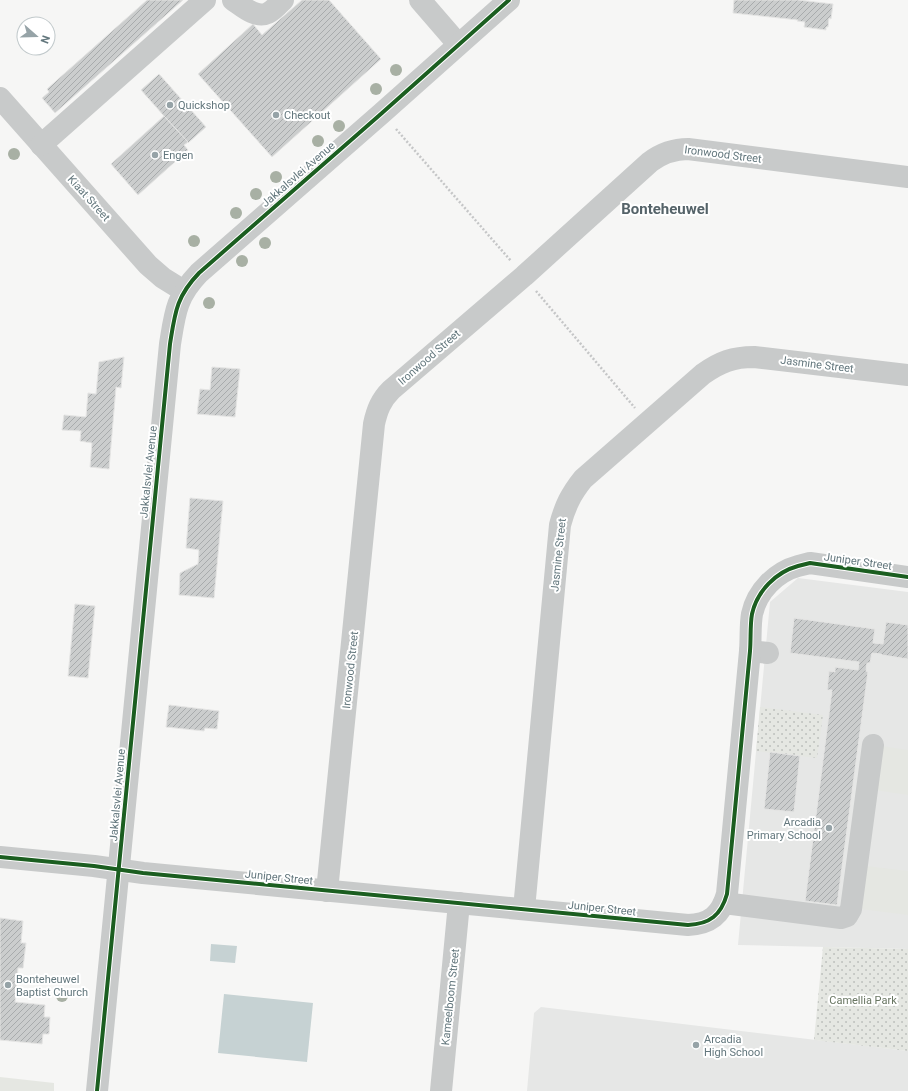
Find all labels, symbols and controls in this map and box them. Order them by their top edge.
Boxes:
north arrow [16,16,56,56]
text: N [37,33,52,45]
place label: Quickshop [178,99,230,112]
marker: Quickshop [165,100,175,110]
place label: Checkout [284,109,331,122]
marker: Checkout [271,110,281,120]
street label: Jakkalsvlei Avenue [259,139,338,210]
street label: Ironwood Street [684,143,763,166]
place label: Engen [163,149,193,162]
marker: Engen [150,150,160,160]
street label: Kiaat Street [65,173,113,224]
district label: Bonteheuwel [621,200,709,218]
street label: Ironwood Street [396,327,463,388]
street label: Jasmine Street [780,354,855,375]
street label: Jakkalsvlei Avenue [137,425,160,519]
street label: Jasmine Street [548,517,569,592]
street label: Juniper Street [823,550,893,573]
street label: Ironwood Street [340,630,361,709]
street label: Jakkalsvlei Avenue [107,748,128,842]
place label: Arcadia Primary School [747,816,821,842]
marker: Arcadia Primary School [824,823,834,833]
street label: Juniper Street [244,867,314,888]
street label: Juniper Street [567,898,637,919]
street label: Kameelboom Street [439,948,462,1046]
place label: Bonteheuwel Baptist Church [16,973,88,999]
marker: Bonteheuwel Baptist Church [3,980,13,990]
park label: Camellia Park [829,994,897,1007]
place label: Arcadia High School [704,1033,763,1059]
marker: Arcadia High School [691,1040,701,1050]

